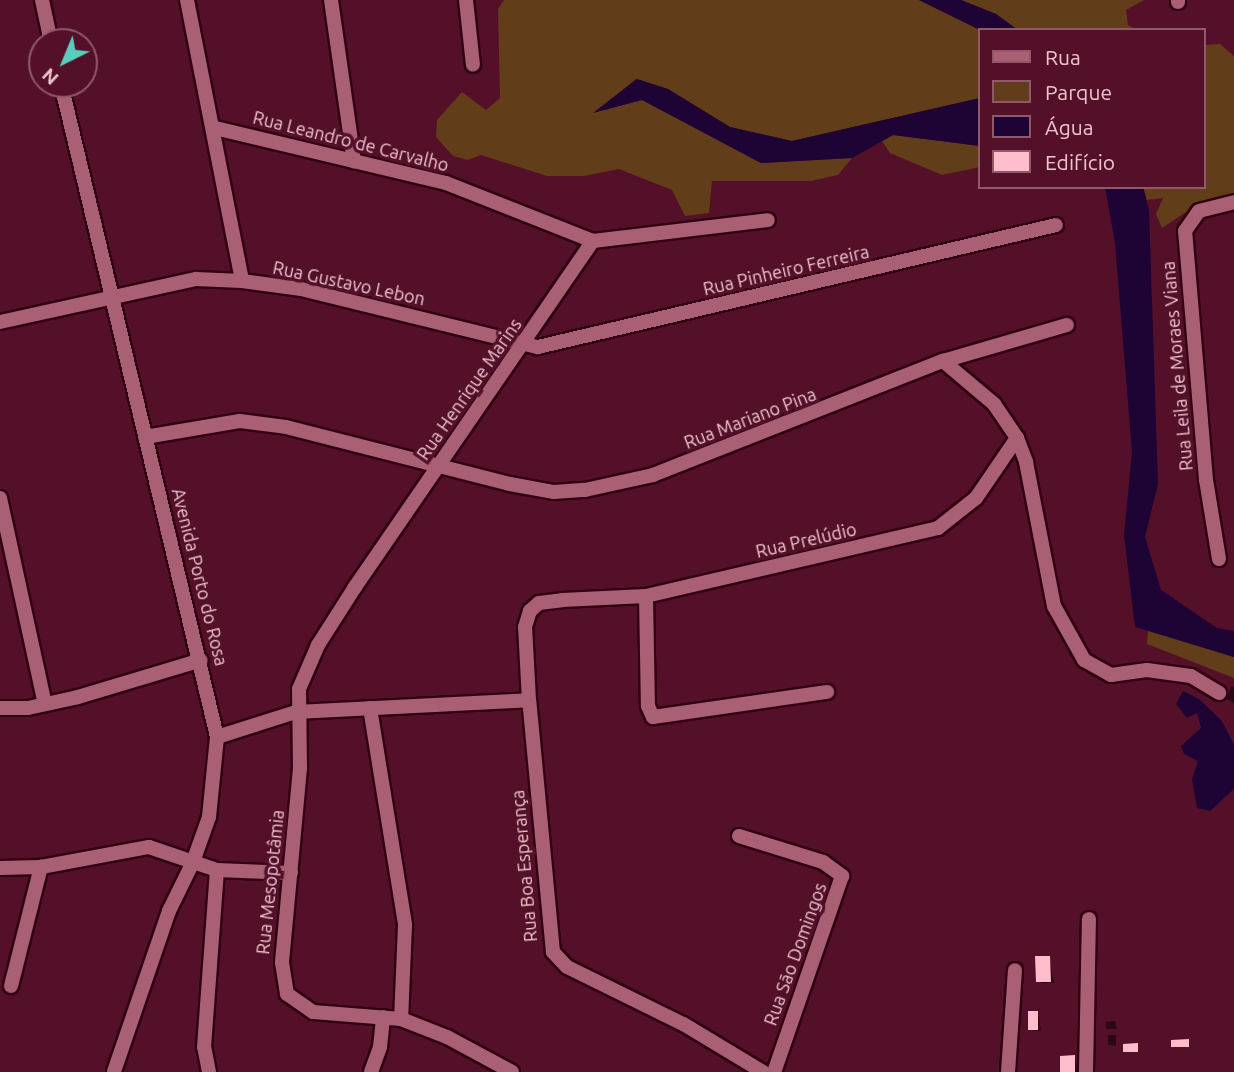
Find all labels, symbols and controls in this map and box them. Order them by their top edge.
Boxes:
north arrow [28,28,98,98]
legend [978,28,1206,189]
text: Rua [1045,45,1081,69]
text: N [37,64,63,90]
text: Parque [1045,80,1112,104]
street label: Rua Leandro de Carvalho [251,106,451,176]
text: Água [1045,115,1094,139]
text: Edifício [1045,150,1115,174]
street label: Rua Pinheiro Ferreira [701,240,871,300]
street label: Rua Gustavo Lebon [271,256,427,310]
street label: Rua Leila de Moraes Viana [1157,260,1197,472]
street label: Rua Henrique Marins [412,314,526,464]
street label: Rua Mariano Pina [681,383,819,453]
street label: Avenida Porto do Rosa [167,486,233,668]
street label: Rua Prelúdio [753,518,859,562]
street label: Rua Boa Esperança [507,789,541,943]
street label: Rua Mesopotâmia [252,809,288,955]
street label: Rua São Domingos [759,880,831,1028]

